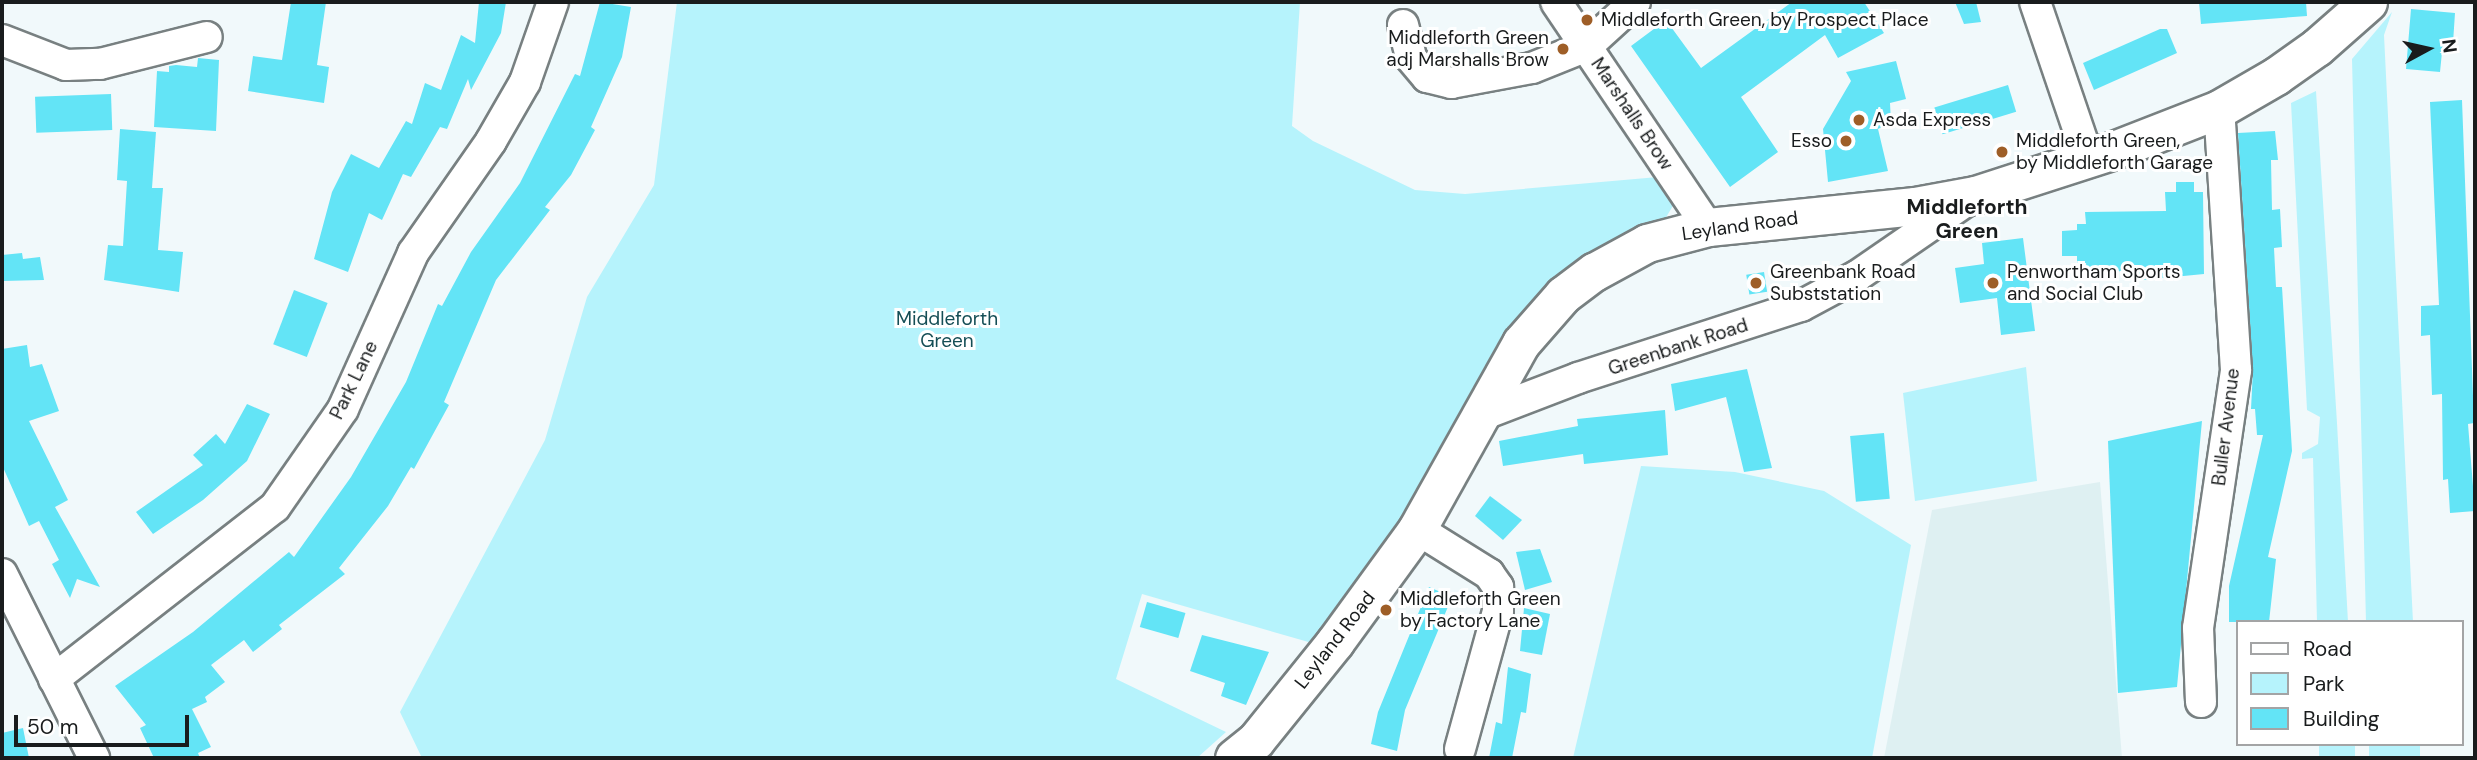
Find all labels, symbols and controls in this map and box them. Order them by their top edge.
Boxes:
place label: Middleforth Green, by Prospect Place [1601,9,1929,31]
marker: Middleforth Green, by Prospect Place [1579,12,1595,28]
north arrow [2393,14,2463,84]
place label: Middleforth Green adj Marshalls Brow [1386,27,1549,71]
text: N [2436,37,2463,55]
marker: Middleforth Green adj Marshalls Brow [1555,41,1571,57]
street label: Marshalls Brow [1586,53,1678,175]
place label: Asda Express [1873,109,1991,131]
marker: Asda Express [1851,112,1867,128]
place label: Esso [1791,130,1832,152]
place label: Middleforth Green, by Middleforth Garage [2016,130,2213,174]
marker: Esso [1838,133,1854,149]
marker: Middleforth Green, by Middleforth Garage [1994,144,2010,160]
district label: Middleforth Green [1907,194,2027,244]
street label: Leyland Road [1680,207,1800,245]
place label: Greenbank Road Subststation [1770,261,1916,305]
place label: Penwortham Sports and Social Club [2007,261,2180,305]
marker: Greenbank Road Subststation [1748,275,1764,291]
marker: Penwortham Sports and Social Club [1985,275,2001,291]
park label: Middleforth Green [896,308,998,352]
street label: Greenbank Road [1605,314,1751,380]
street label: Park Lane [325,337,383,423]
street label: Buller Avenue [2207,367,2245,487]
street label: Leyland Road [1290,587,1380,693]
place label: Middleforth Green by Factory Lane [1400,588,1561,632]
marker: Middleforth Green by Factory Lane [1378,602,1394,618]
legend [2236,620,2463,746]
text: Road [2303,635,2352,663]
text: Park [2303,670,2344,698]
scale bar [18,700,192,744]
text: Building [2303,705,2379,733]
text: 50 m [27,713,78,741]

